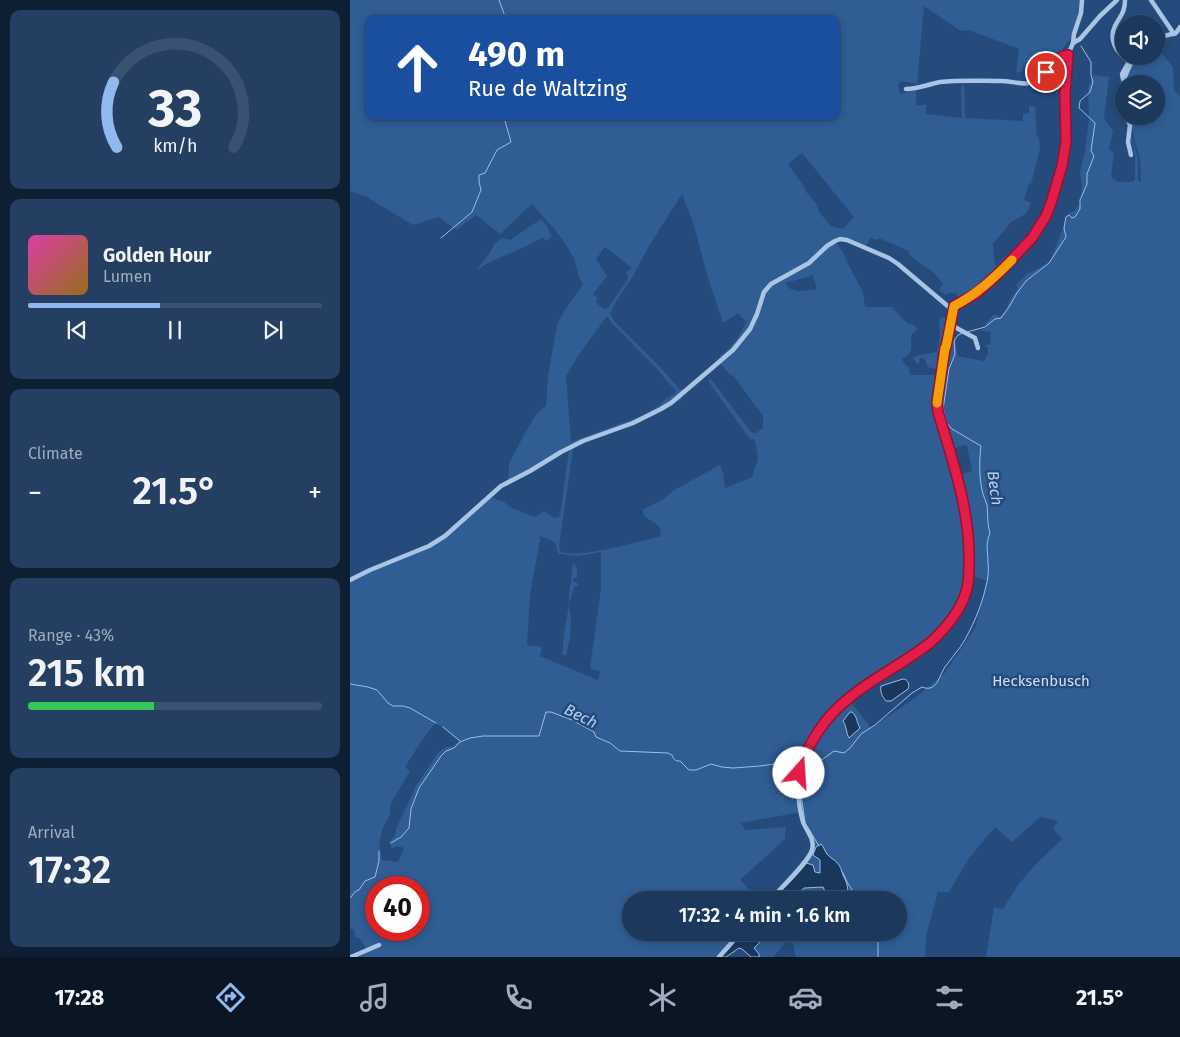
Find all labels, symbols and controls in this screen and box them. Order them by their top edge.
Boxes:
map controls [1115,15,1165,125]
button: sound [1115,15,1165,65]
text: 490 m [468,33,565,75]
icon: ahead [385,35,450,100]
pin [1025,51,1067,93]
icon: arrive [1032,58,1060,86]
text: Rue de Waltzing [468,75,627,102]
button: layers [1115,75,1165,125]
text: 33 [147,77,202,140]
text: km/h [153,135,197,157]
text: Golden Hour [103,244,212,267]
text: Lumen [103,267,152,286]
icon: previous [63,316,91,344]
icon: pause [161,316,189,344]
icon: next [259,316,287,344]
text: Climate [28,444,83,463]
text: 21.5° [133,468,217,514]
water label: Bech [983,470,1007,506]
text: − [28,476,42,509]
text: + [308,476,322,509]
text: Range · 43% [28,626,114,645]
text: 215 km [28,650,146,696]
park label: Hecksenbusch [992,672,1090,690]
water label: Bech [561,700,601,732]
position arrow [772,746,824,798]
text: Arrival [28,823,75,842]
text: 17:32 [28,847,111,893]
speed limit sign: 40 [365,876,430,941]
text: 17:32 · 4 min · 1.6 km [679,904,850,927]
icon: directions [213,980,248,1015]
icon: music [357,980,392,1015]
icon: phone [501,980,536,1015]
icon: climate [645,980,680,1015]
icon: car [788,980,823,1015]
icon: filters [932,980,967,1015]
text: 17:28 [54,984,104,1011]
text: 21.5° [1076,984,1126,1011]

